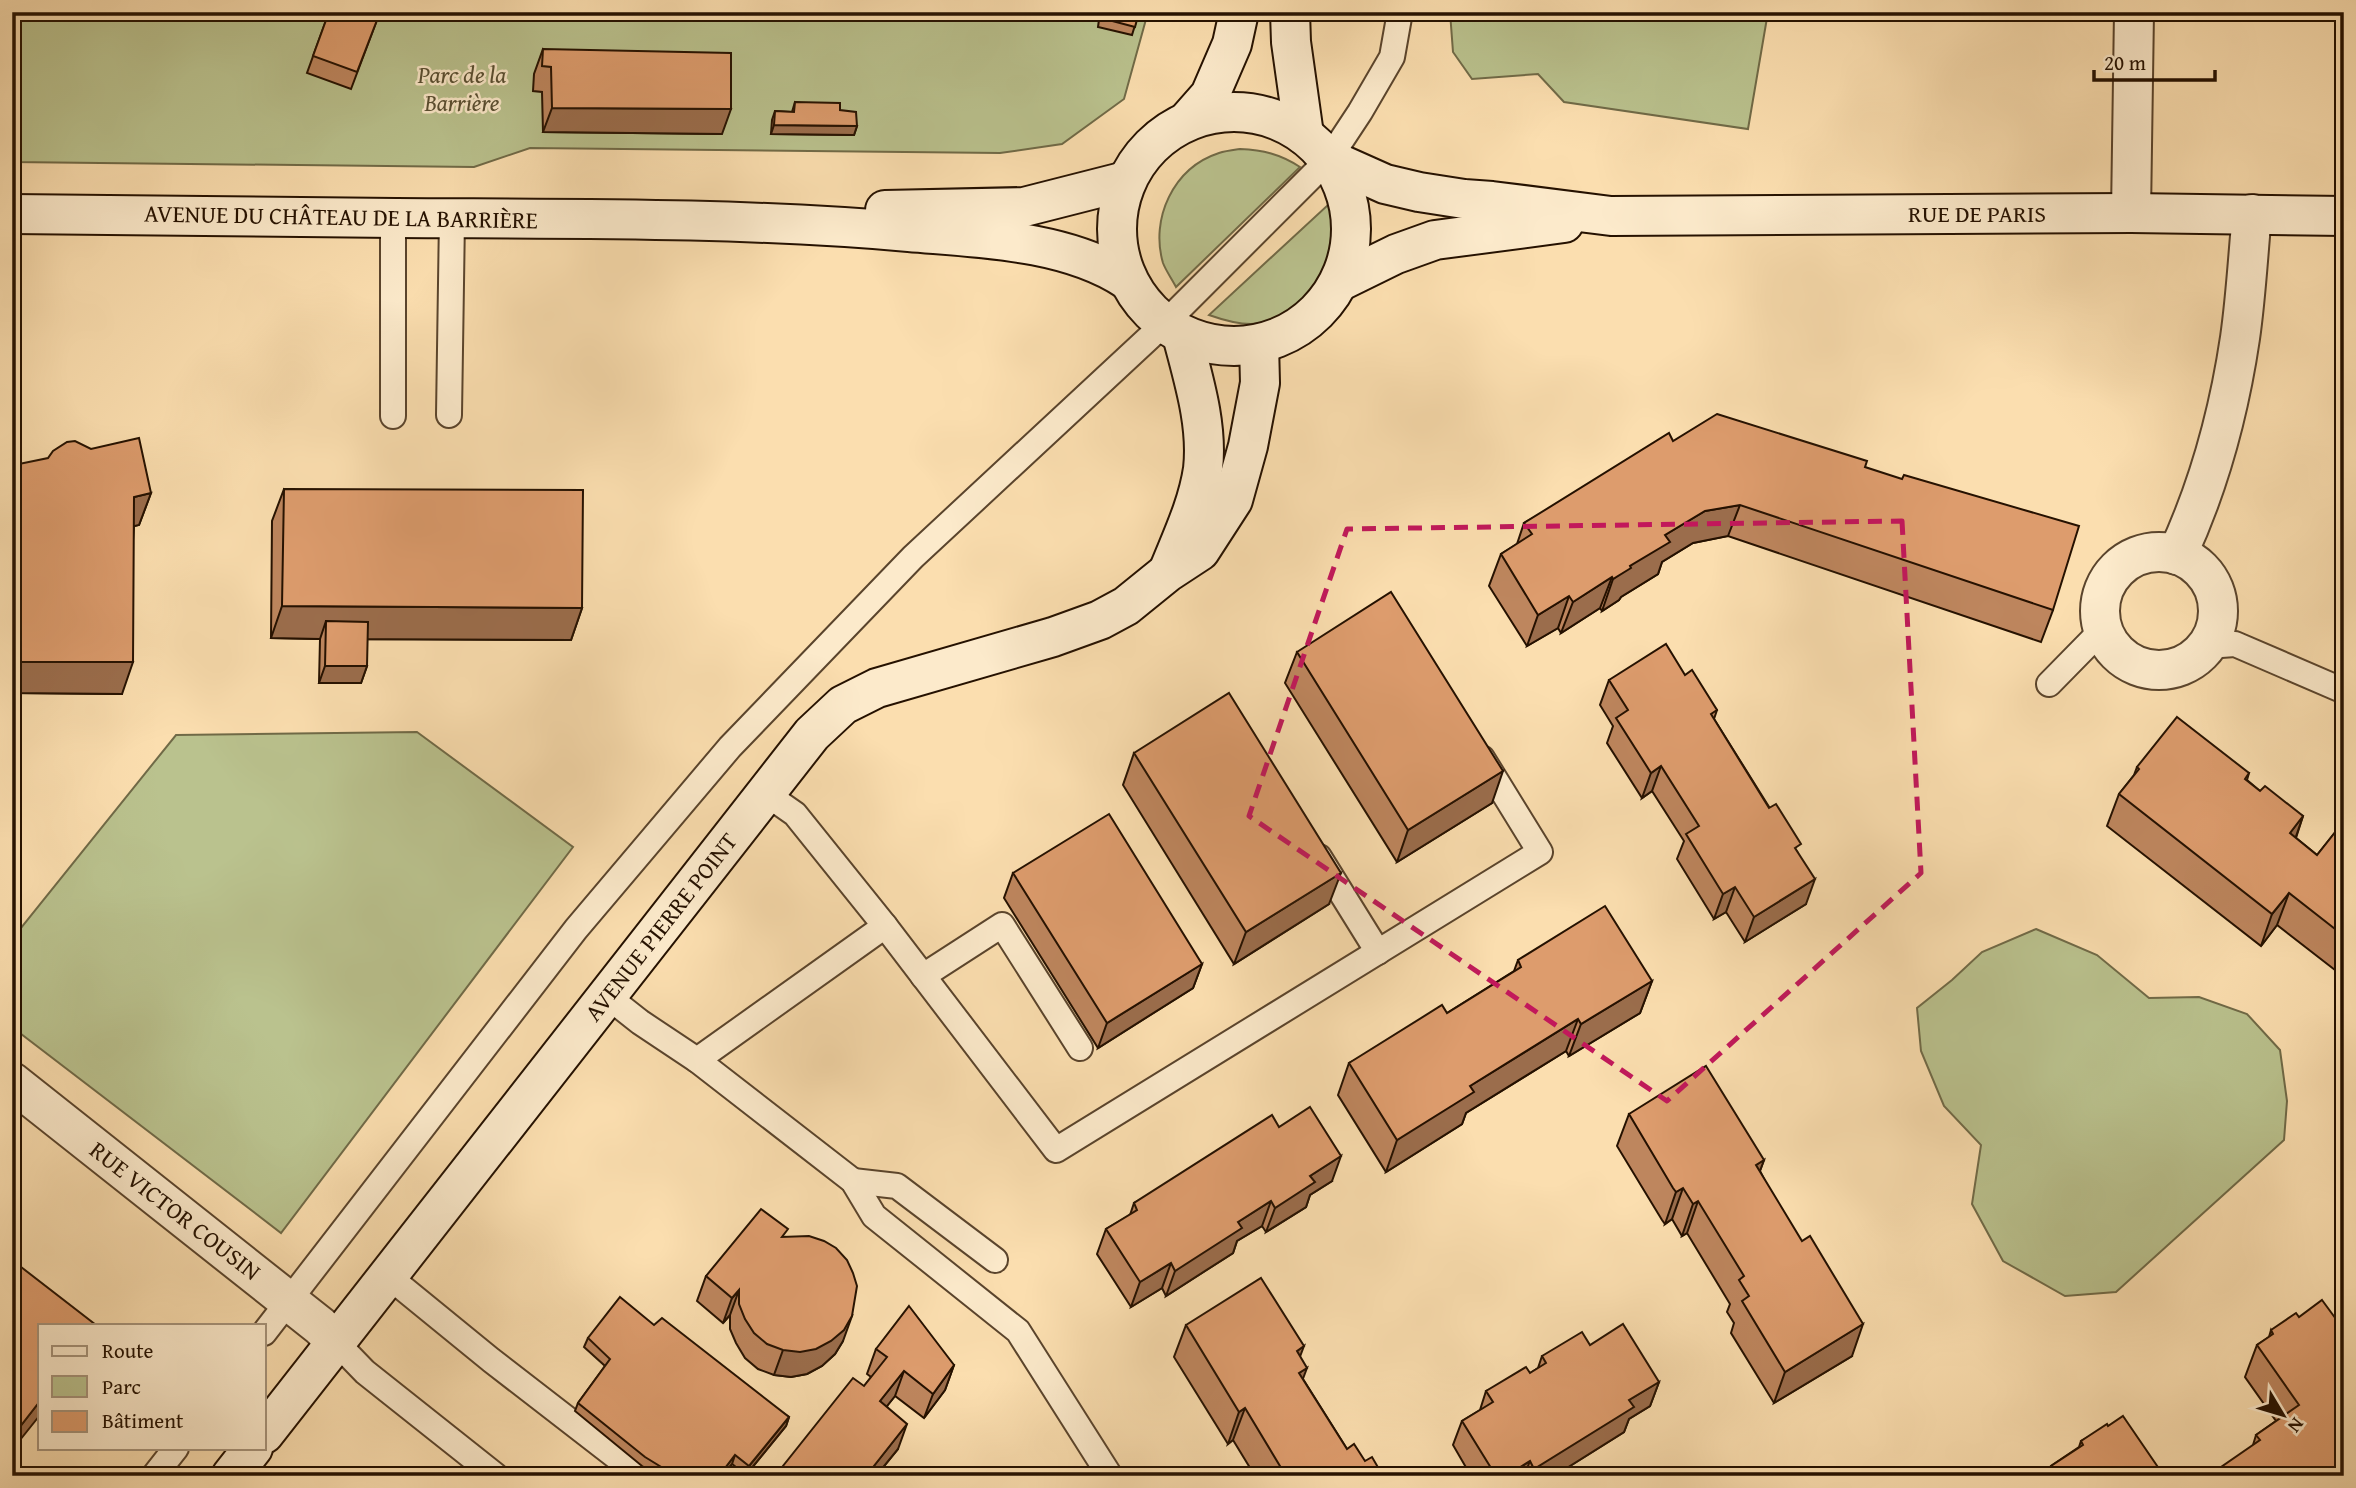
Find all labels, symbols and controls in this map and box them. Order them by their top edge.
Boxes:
scale bar [2094,38,2214,82]
text: 20 m [2104,47,2146,78]
park label: Parc de la Barrière [417,57,506,120]
street label: AVENUE DU CHÂTEAU DE LA BARRIÈRE [144,196,538,237]
street label: RUE DE PARIS [1908,196,2046,231]
street label: AVENUE PIERRE POINT [576,825,745,1028]
street label: RUE VICTOR COUSIN [82,1133,268,1289]
legend [38,1324,266,1450]
text: Route [102,1335,154,1366]
text: Parc [102,1371,141,1402]
north arrow [2248,1380,2318,1450]
text: Bâtiment [102,1405,184,1436]
text: N [2281,1412,2311,1439]

